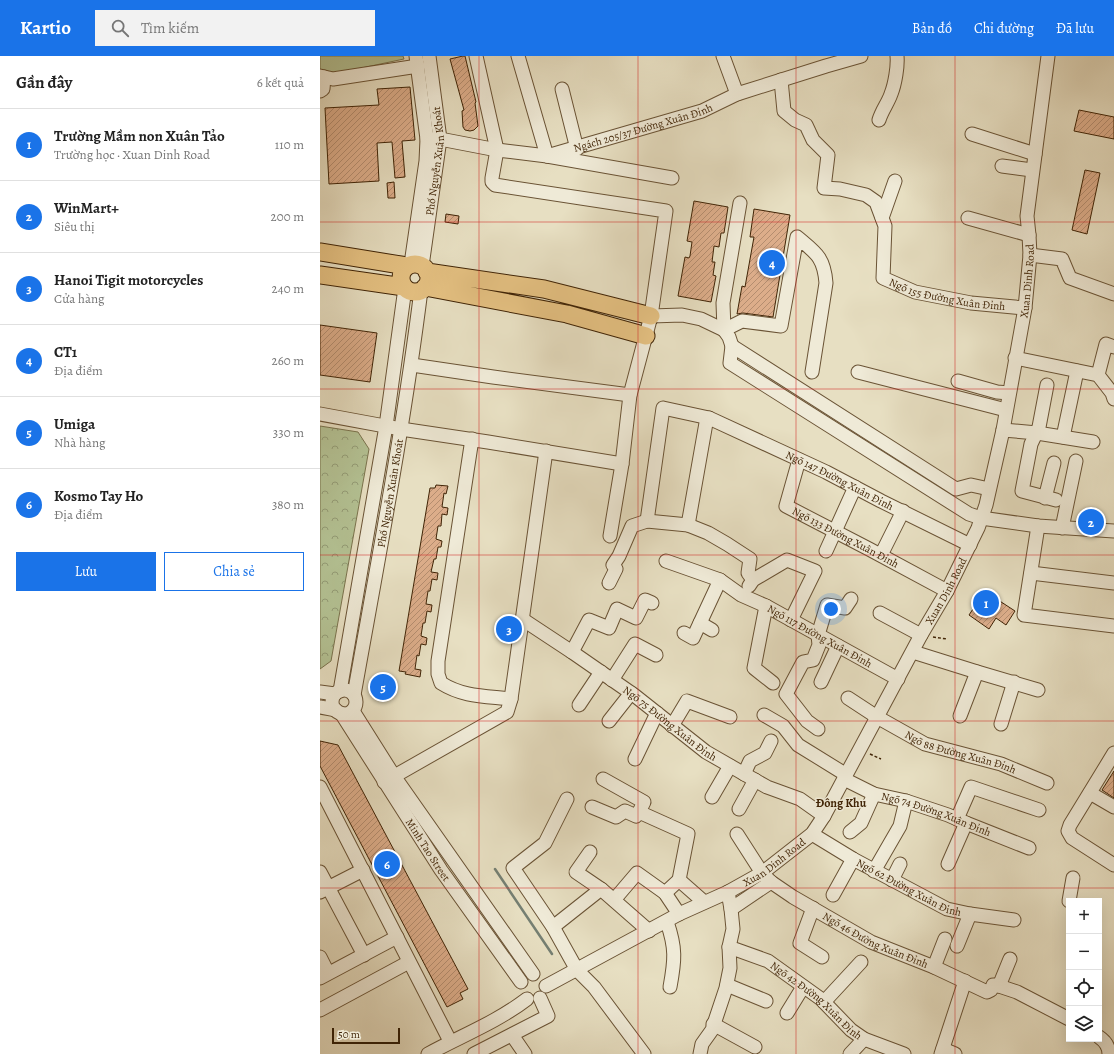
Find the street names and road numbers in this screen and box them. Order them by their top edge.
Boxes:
street label: Ngách 205/37 Đường Xuân Đỉnh [572,99,715,155]
street label: Phố Nguyễn Xuân Khoát [422,105,448,217]
street label: Xuan Dinh Road [1016,244,1038,319]
street label: Ngõ 155 Đường Xuân Đỉnh [887,274,1006,314]
street label: Phố Nguyễn Xuân Khoát [373,437,407,549]
street label: Ngõ 147 Đường Xuân Đỉnh [783,447,896,514]
street label: Ngõ 133 Đường Xuân Đỉnh [790,503,902,571]
street label: Xuan Dinh Road [921,555,970,627]
street label: Ngõ 117 Đường Xuân Đỉnh [765,601,875,671]
street label: Ngõ 75 Đường Xuân Đỉnh [620,682,720,764]
street label: Ngõ 88 Đường Xuân Đỉnh [902,727,1019,777]
street label: Ngõ 74 Đường Xuân Đỉnh [880,788,993,840]
street label: Minh Tao Street [402,815,454,884]
street label: Xuan Dinh Road [740,834,809,890]
street label: Ngõ 62 Đường Xuân Đỉnh [854,855,963,919]
street label: Ngõ 46 Đường Xuân Đỉnh [820,908,931,972]
street label: Ngõ 42 Đường Xuân Đỉnh [767,958,865,1043]

